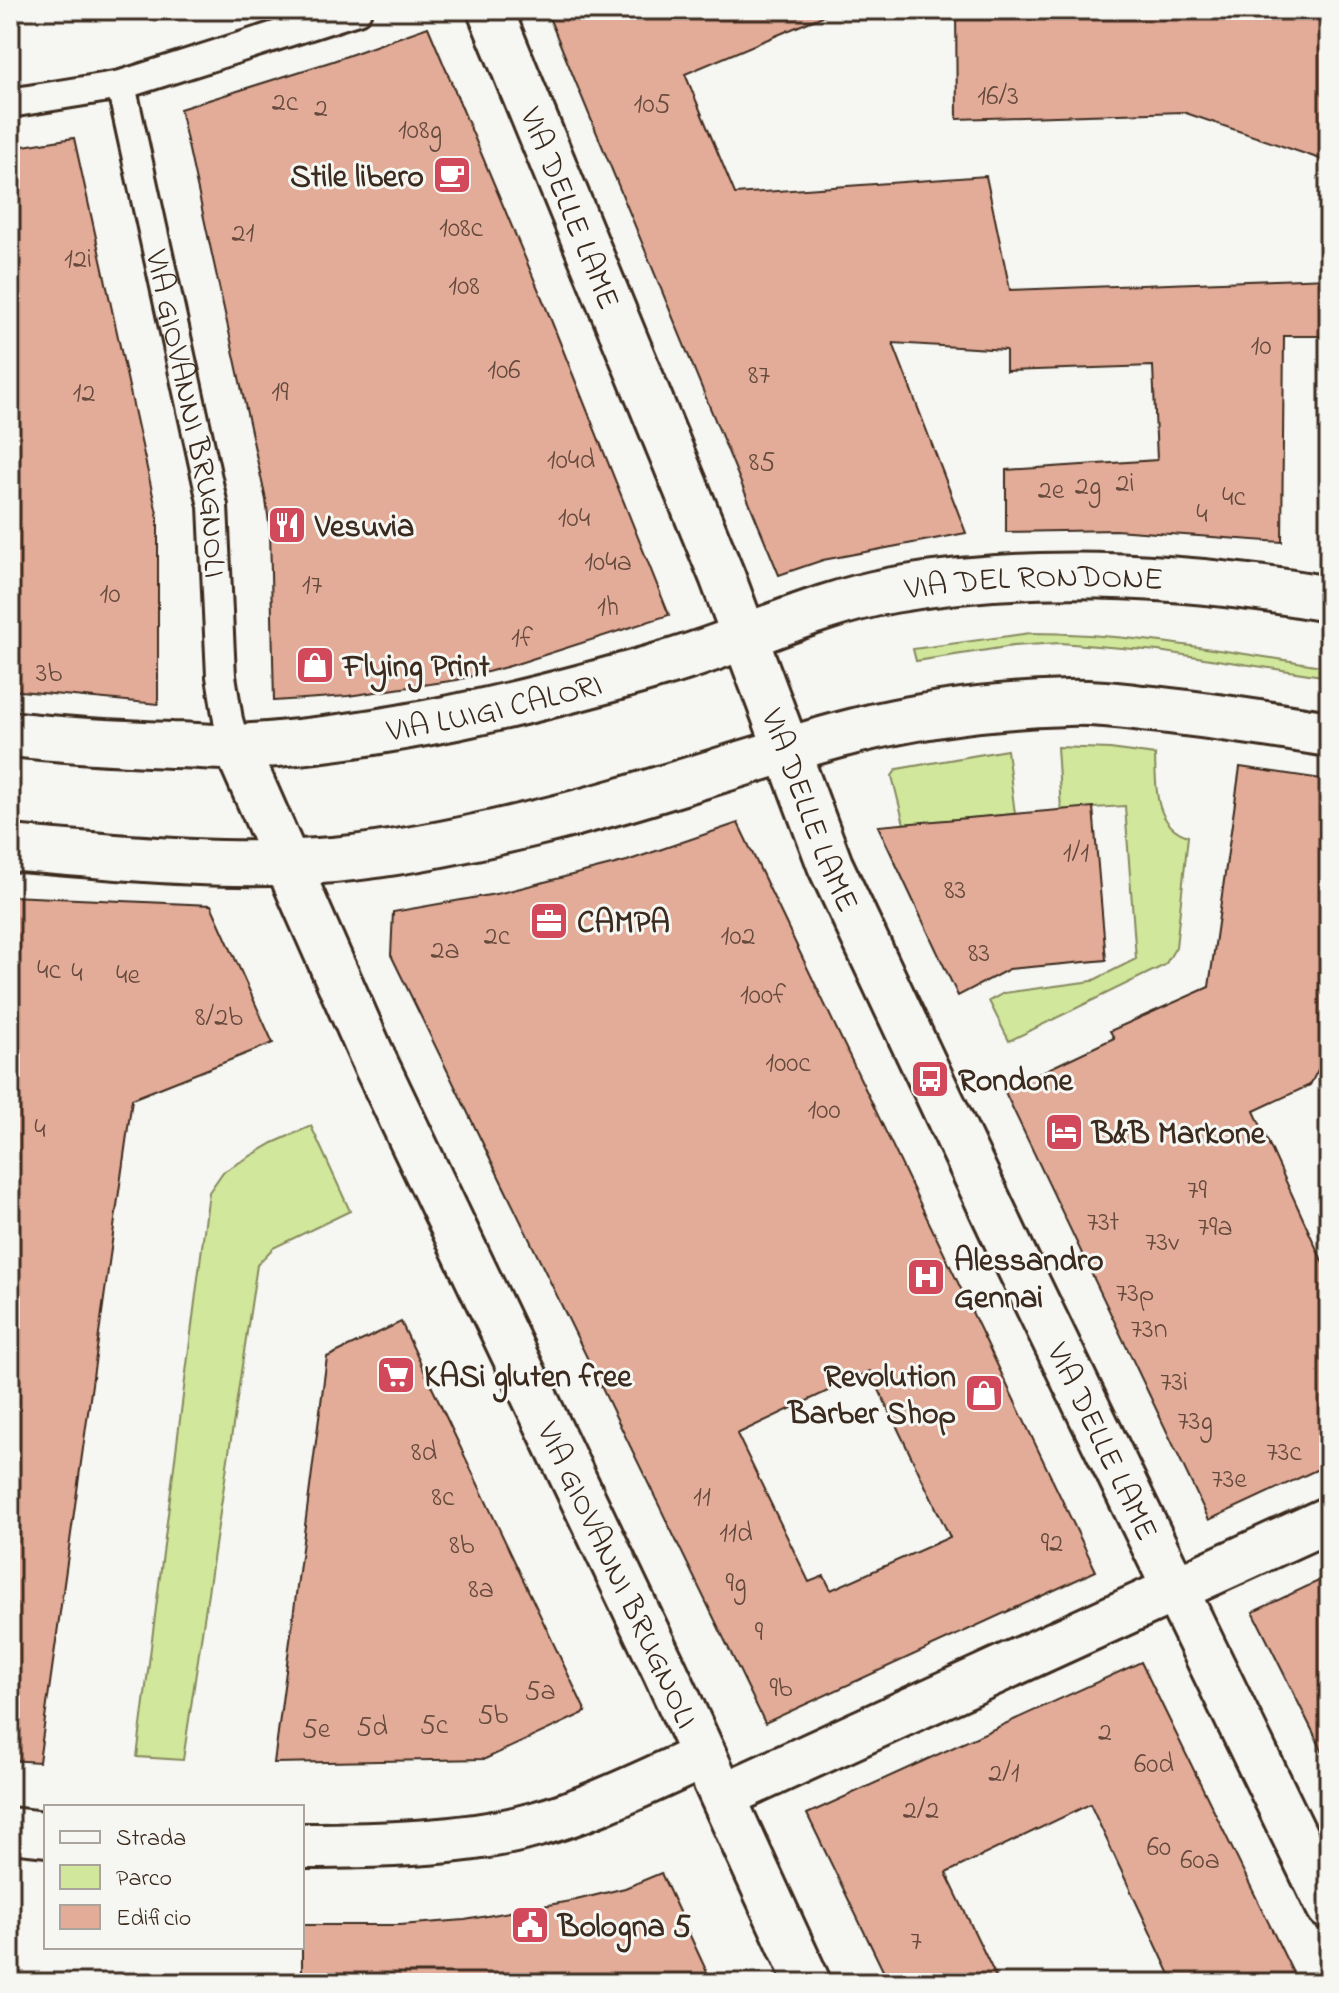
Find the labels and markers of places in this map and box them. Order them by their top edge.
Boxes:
cafe icon: Stile libero [431,154,473,196]
place label: Stile libero [290,155,424,202]
restaurant icon: Vesuvia [266,504,308,546]
place label: Vesuvia [314,505,414,552]
shop icon: Flying Print [294,644,336,686]
place label: Flying Print [341,645,490,693]
office icon: CAMPA [528,900,570,942]
place label: CAMPA [577,901,670,948]
bus stop icon: Rondone [909,1058,951,1100]
place label: Rondone [958,1059,1075,1106]
hotel icon: B&B Markone [1043,1111,1085,1153]
place label: B&B Markone [1090,1112,1267,1159]
place label: Alessandro Gennai [954,1239,1104,1323]
hospital icon: Alessandro Gennai [905,1256,947,1298]
supermarket icon: KASi gluten free [375,1354,417,1396]
place label: KASi gluten free [424,1355,633,1403]
place label: Revolution Barber Shop [786,1355,956,1439]
shop icon: Revolution Barber Shop [963,1372,1005,1414]
public building icon: Bologna 5 [509,1904,551,1946]
place label: Bologna 5 [556,1905,691,1953]

